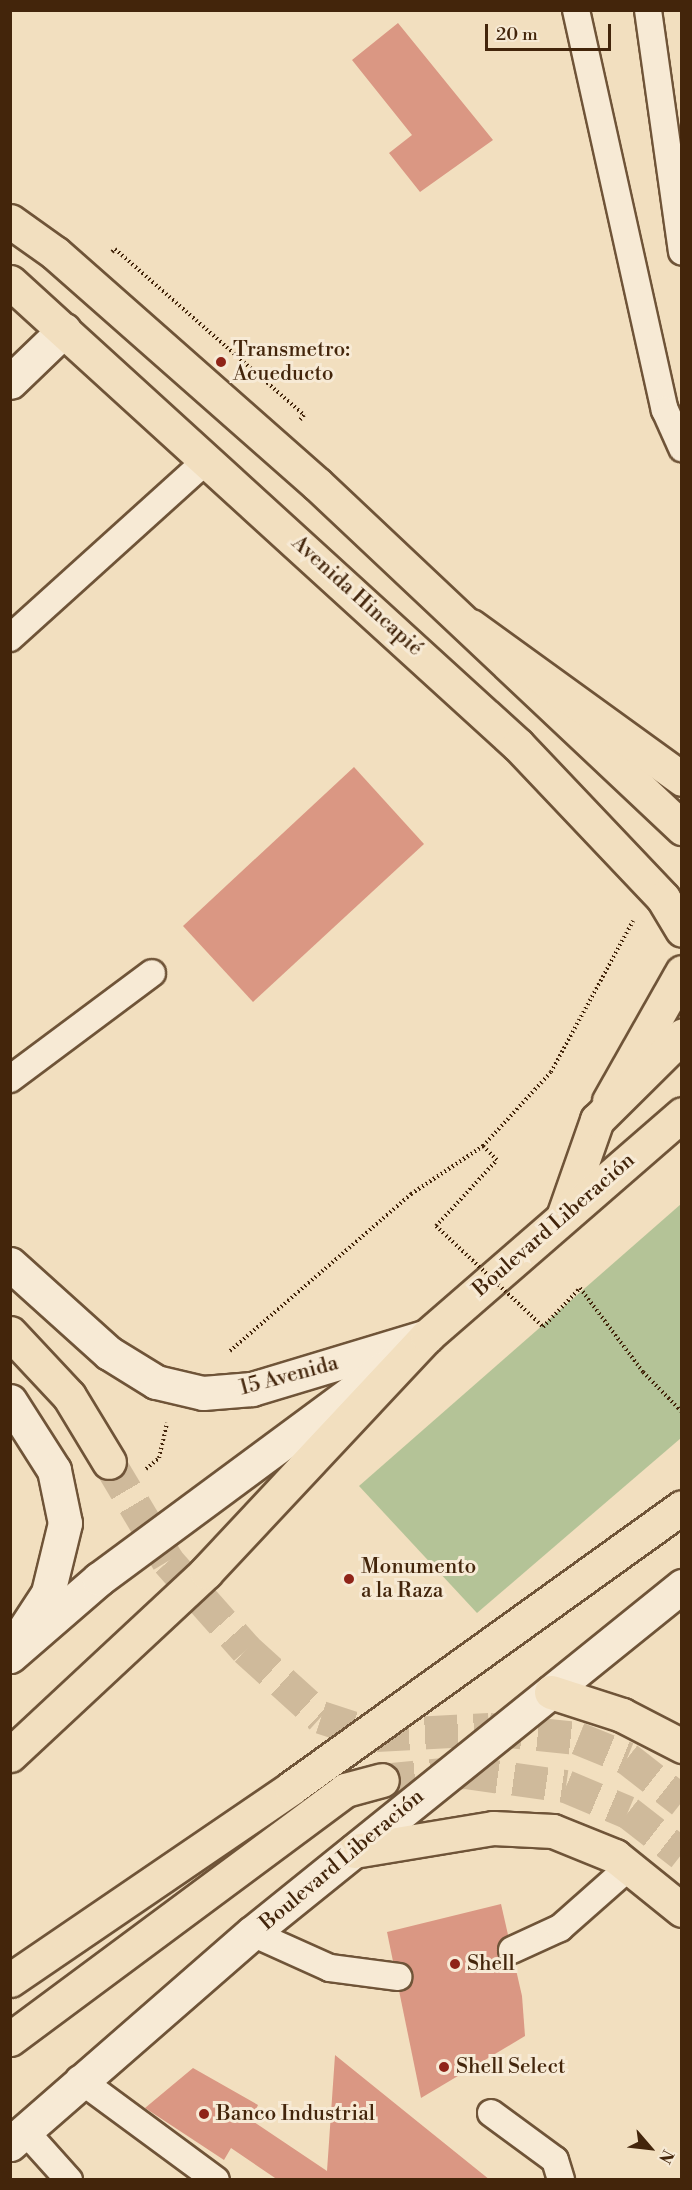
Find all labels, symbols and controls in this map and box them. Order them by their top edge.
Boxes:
scale bar [488,12,614,50]
text: 20 m [496,23,538,46]
place label: Transmetro: Acueducto [233,337,350,387]
marker: Transmetro: Acueducto [214,355,228,369]
street label: Avenida Hincapié [286,531,428,661]
street label: Boulevard Liberación [468,1148,640,1302]
street label: 15 Avenida [237,1351,341,1401]
place label: Monumento a la Raza [361,1554,476,1604]
marker: Monumento a la Raza [342,1572,356,1586]
street label: Boulevard Liberación [255,1784,429,1936]
place label: Shell [467,1951,515,1977]
marker: Shell [448,1957,462,1971]
place label: Shell Select [456,2054,565,2080]
marker: Shell Select [437,2060,451,2074]
place label: Banco Industrial [216,2101,375,2127]
marker: Banco Industrial [197,2107,211,2121]
north arrow [620,2118,680,2178]
text: N [654,2146,678,2167]

